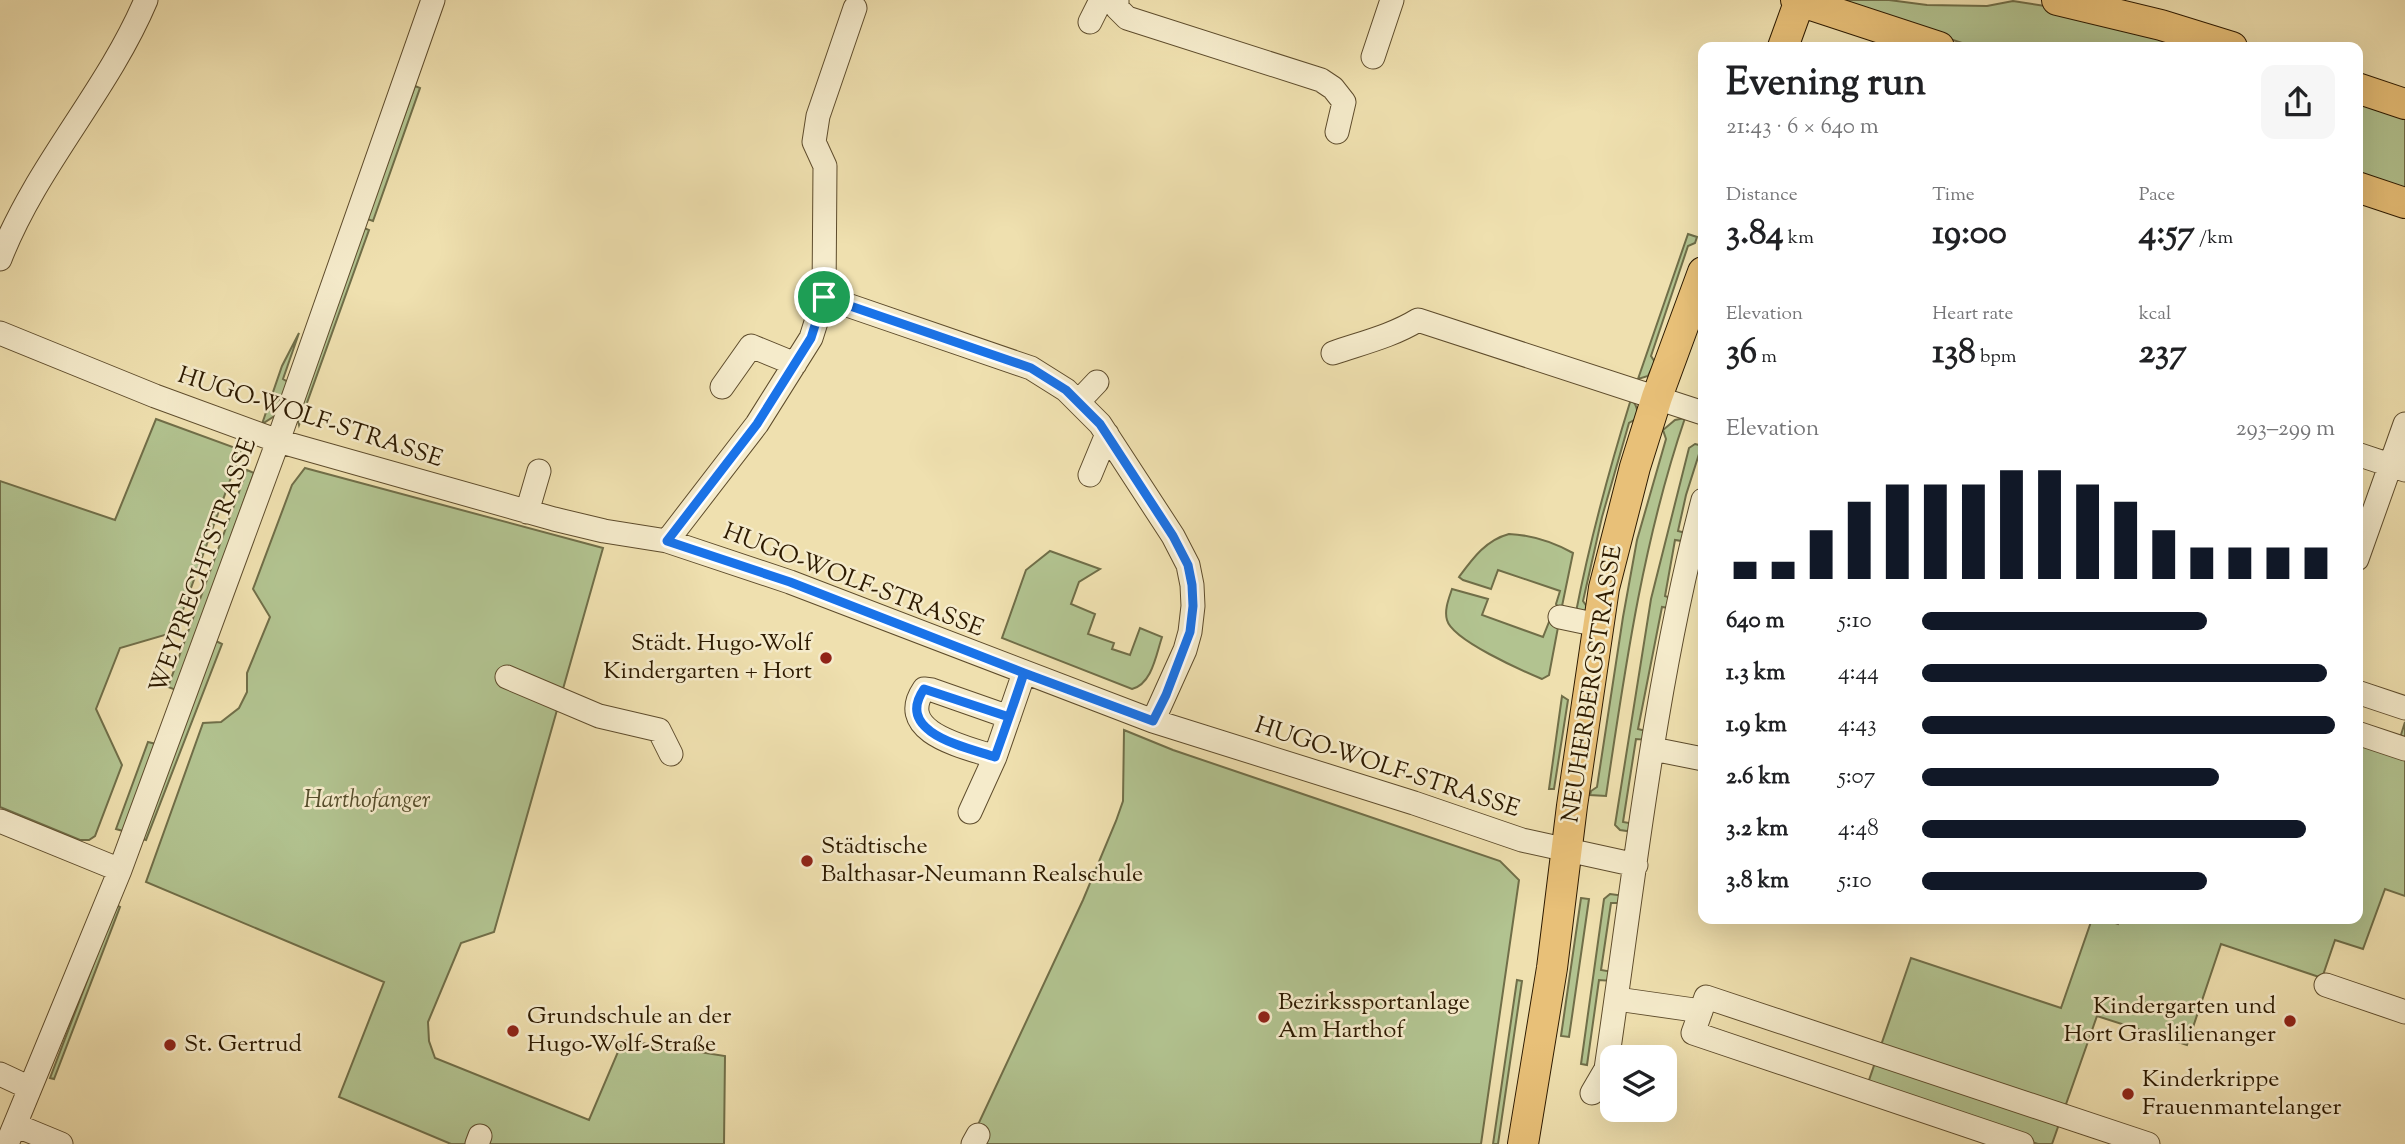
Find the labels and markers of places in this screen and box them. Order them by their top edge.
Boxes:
pin [794,267,854,327]
place label: Städt. Hugo-Wolf Kindergarten + Hort [603,627,814,689]
marker: Städt. Hugo-Wolf Kindergarten + Hort [818,650,834,666]
place label: Städtische Balthasar-Neumann Realschule [821,830,1143,892]
marker: Städtische Balthasar-Neumann Realschule [799,853,815,869]
place label: Bezirkssportanlage Am Harthof [1278,986,1470,1048]
place label: Kindergarten und Hort Graslilienanger [2063,990,2276,1052]
place label: Grundschule an der Hugo-Wolf-Straße [527,1000,731,1062]
marker: Bezirkssportanlage Am Harthof [1256,1009,1272,1025]
marker: Kindergarten und Hort Graslilienanger [2282,1013,2298,1029]
marker: Grundschule an der Hugo-Wolf-Straße [505,1023,521,1039]
place label: St. Gertrud [184,1028,303,1062]
marker: St. Gertrud [162,1037,178,1053]
place label: Kinderkrippe Frauenmantelanger [2142,1063,2341,1125]
marker: Kinderkrippe Frauenmantelanger [2120,1086,2136,1102]

